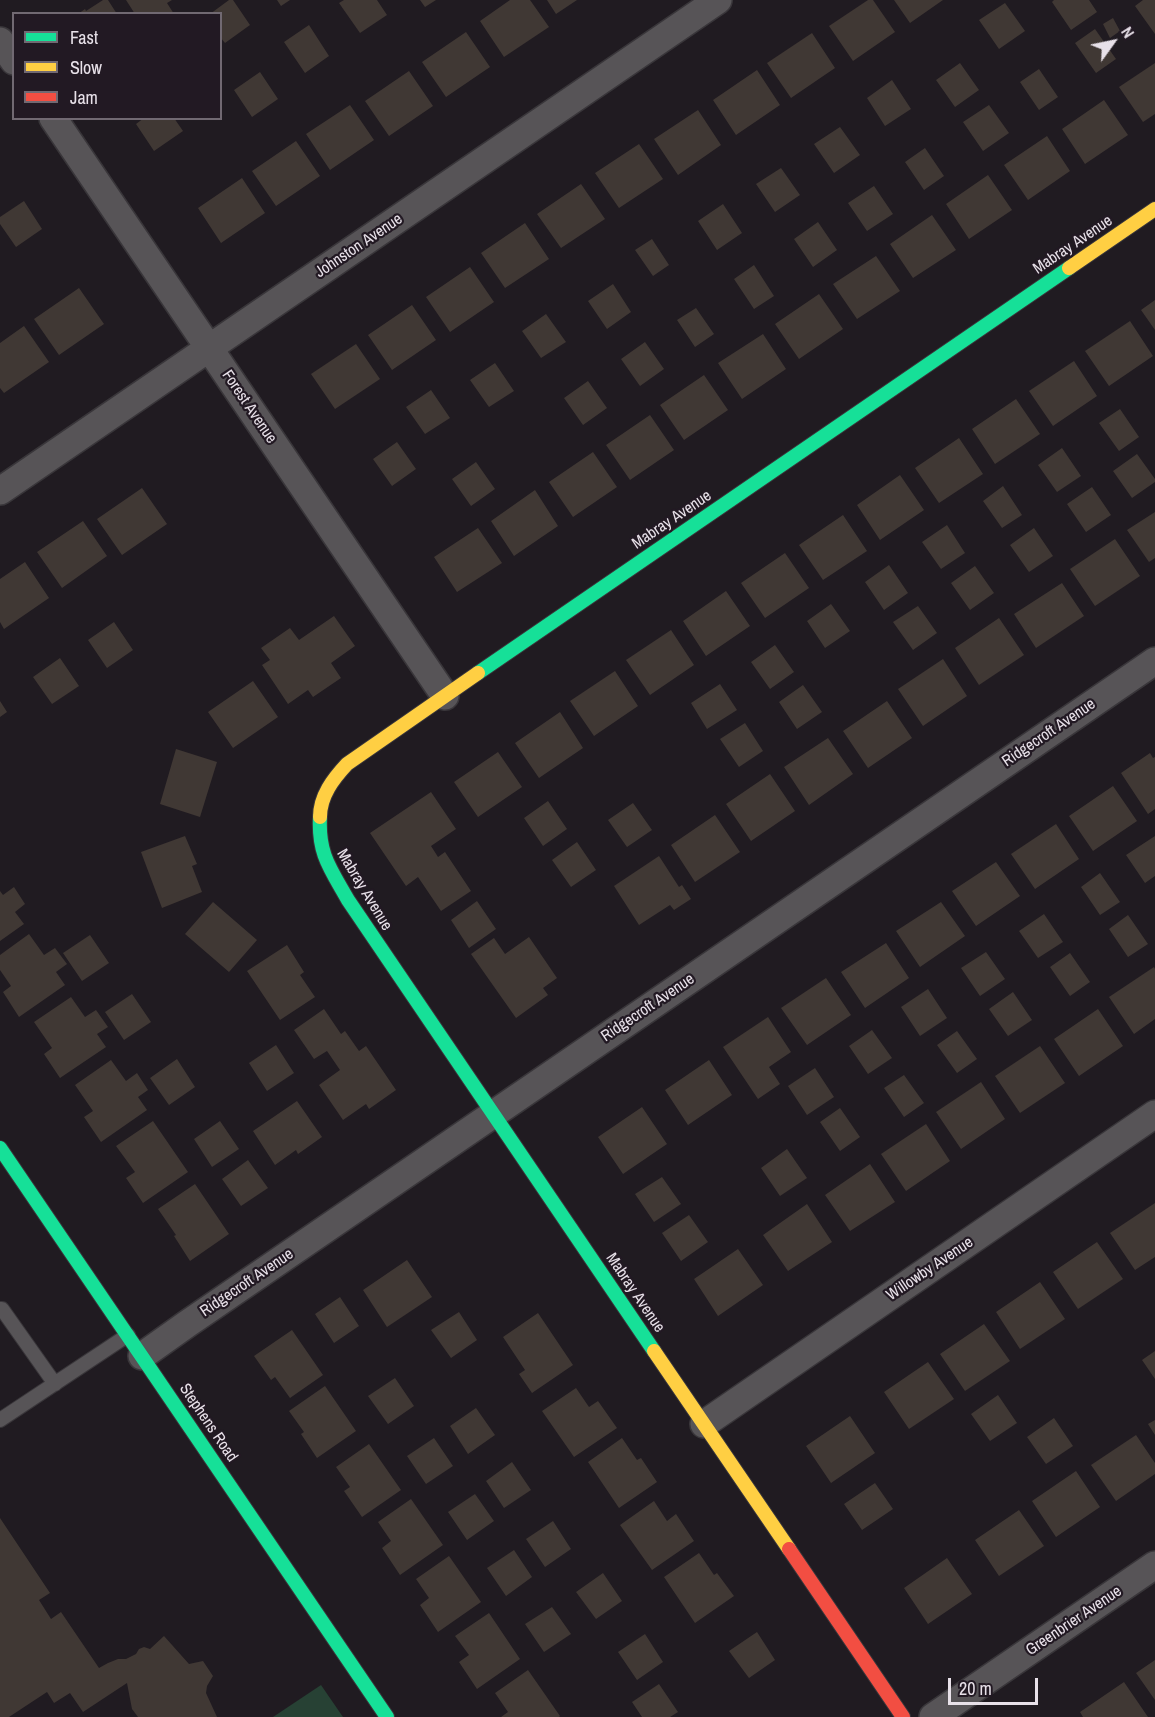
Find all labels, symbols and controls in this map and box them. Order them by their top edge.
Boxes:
legend [12,12,222,120]
north arrow [1083,12,1143,72]
text: N [1116,22,1140,42]
text: Fast [70,25,98,50]
text: Slow [70,55,102,80]
text: Jam [70,85,98,110]
street label: Johnston Avenue [312,210,406,282]
street label: Mabray Avenue [1030,211,1116,279]
street label: Forest Avenue [217,367,281,447]
street label: Mabray Avenue [629,486,715,554]
street label: Ridgecroft Avenue [999,695,1099,771]
street label: Mabray Avenue [332,846,396,934]
street label: Ridgecroft Avenue [598,970,698,1046]
street label: Willowby Avenue [883,1233,977,1305]
street label: Ridgecroft Avenue [197,1245,297,1321]
street label: Mabray Avenue [601,1250,669,1336]
street label: Stephens Road [175,1380,241,1466]
street label: Greenbrier Avenue [1022,1582,1126,1660]
scale bar [951,1666,1041,1704]
text: 20 m [959,1676,992,1701]

